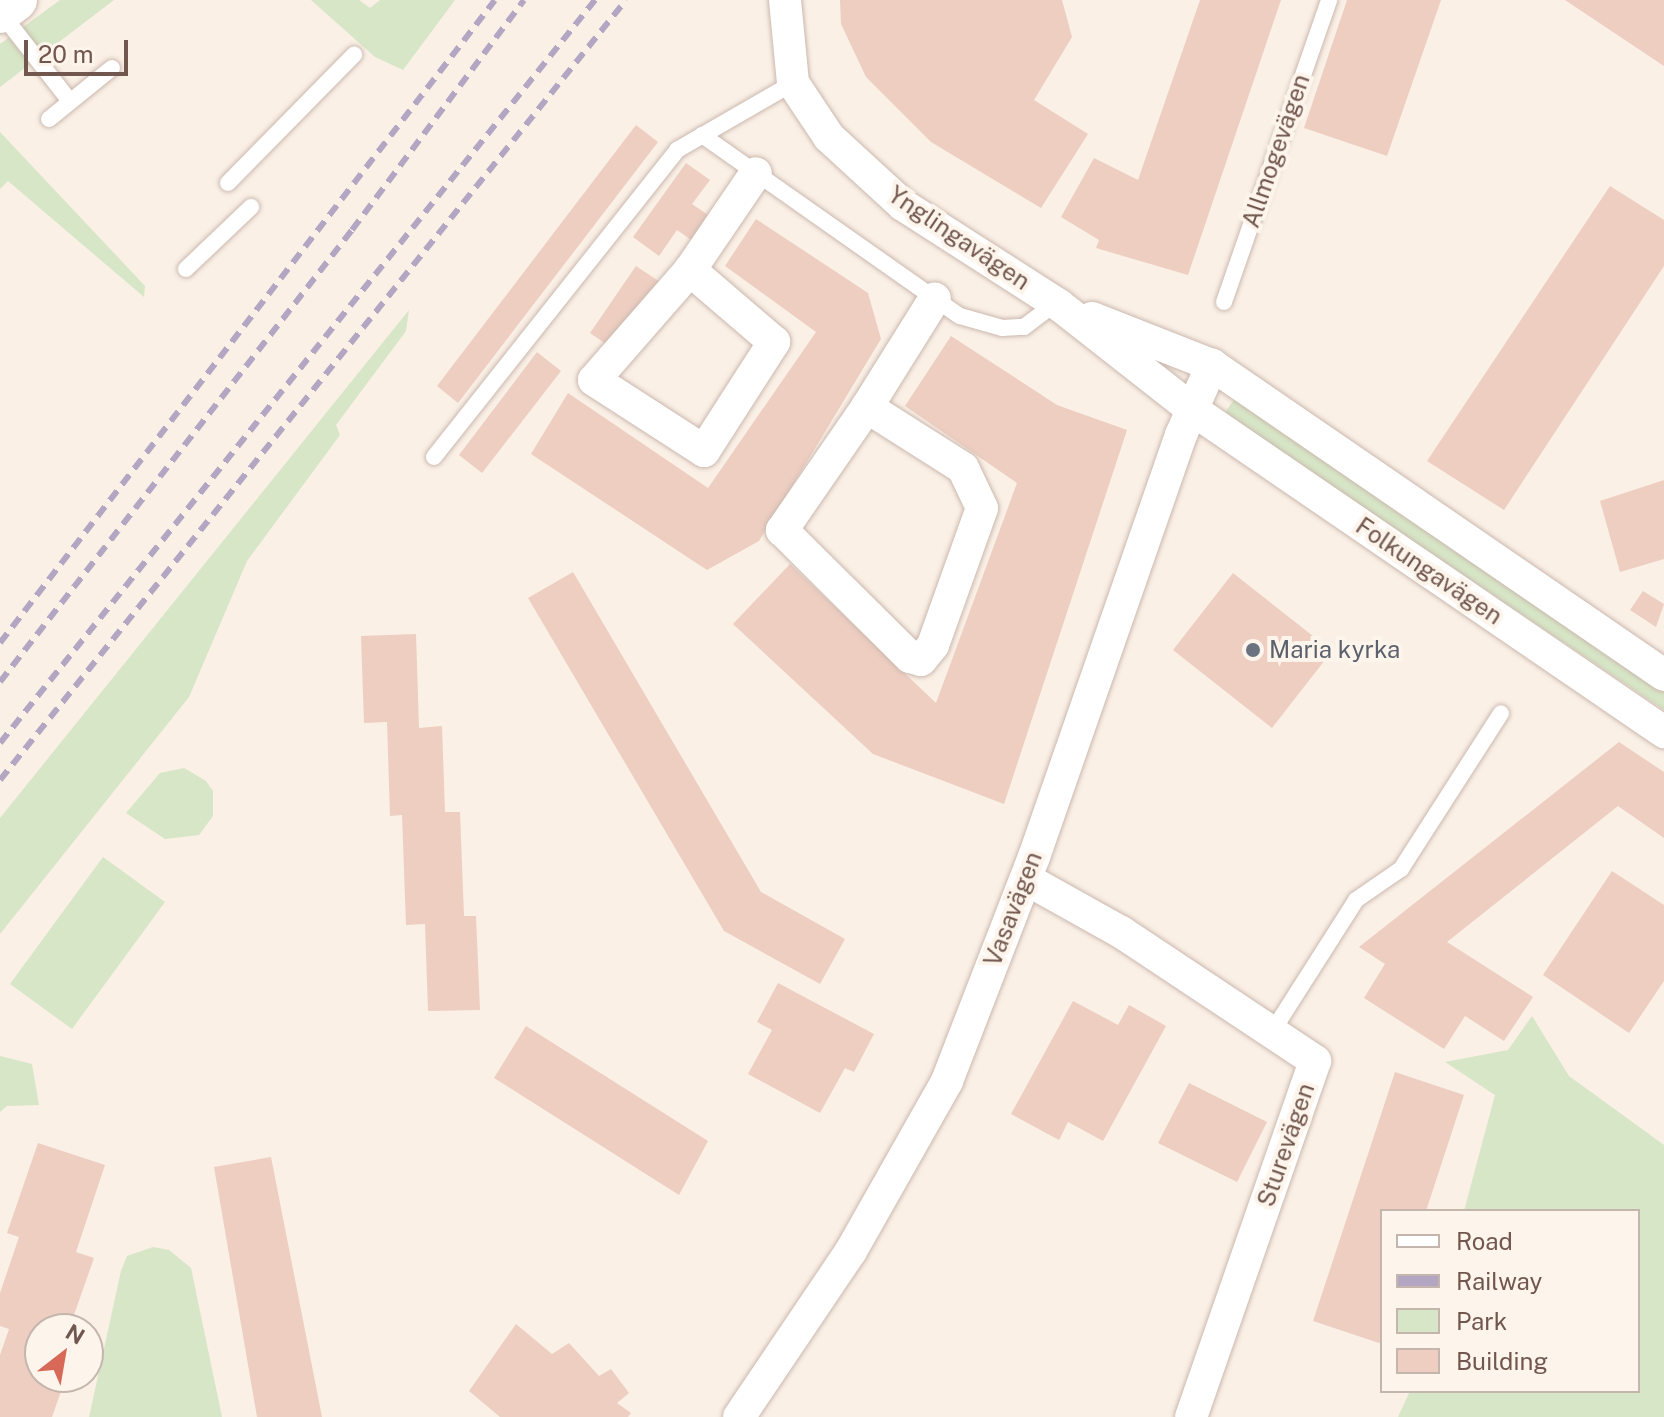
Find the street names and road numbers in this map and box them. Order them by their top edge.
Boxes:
street label: Allmogevägen [1236,71,1316,231]
street label: Ynglingavägen [883,180,1035,296]
street label: Folkungavägen [1350,511,1508,631]
street label: Vasavägen [978,848,1048,970]
street label: Sturevägen [1251,1080,1321,1210]

